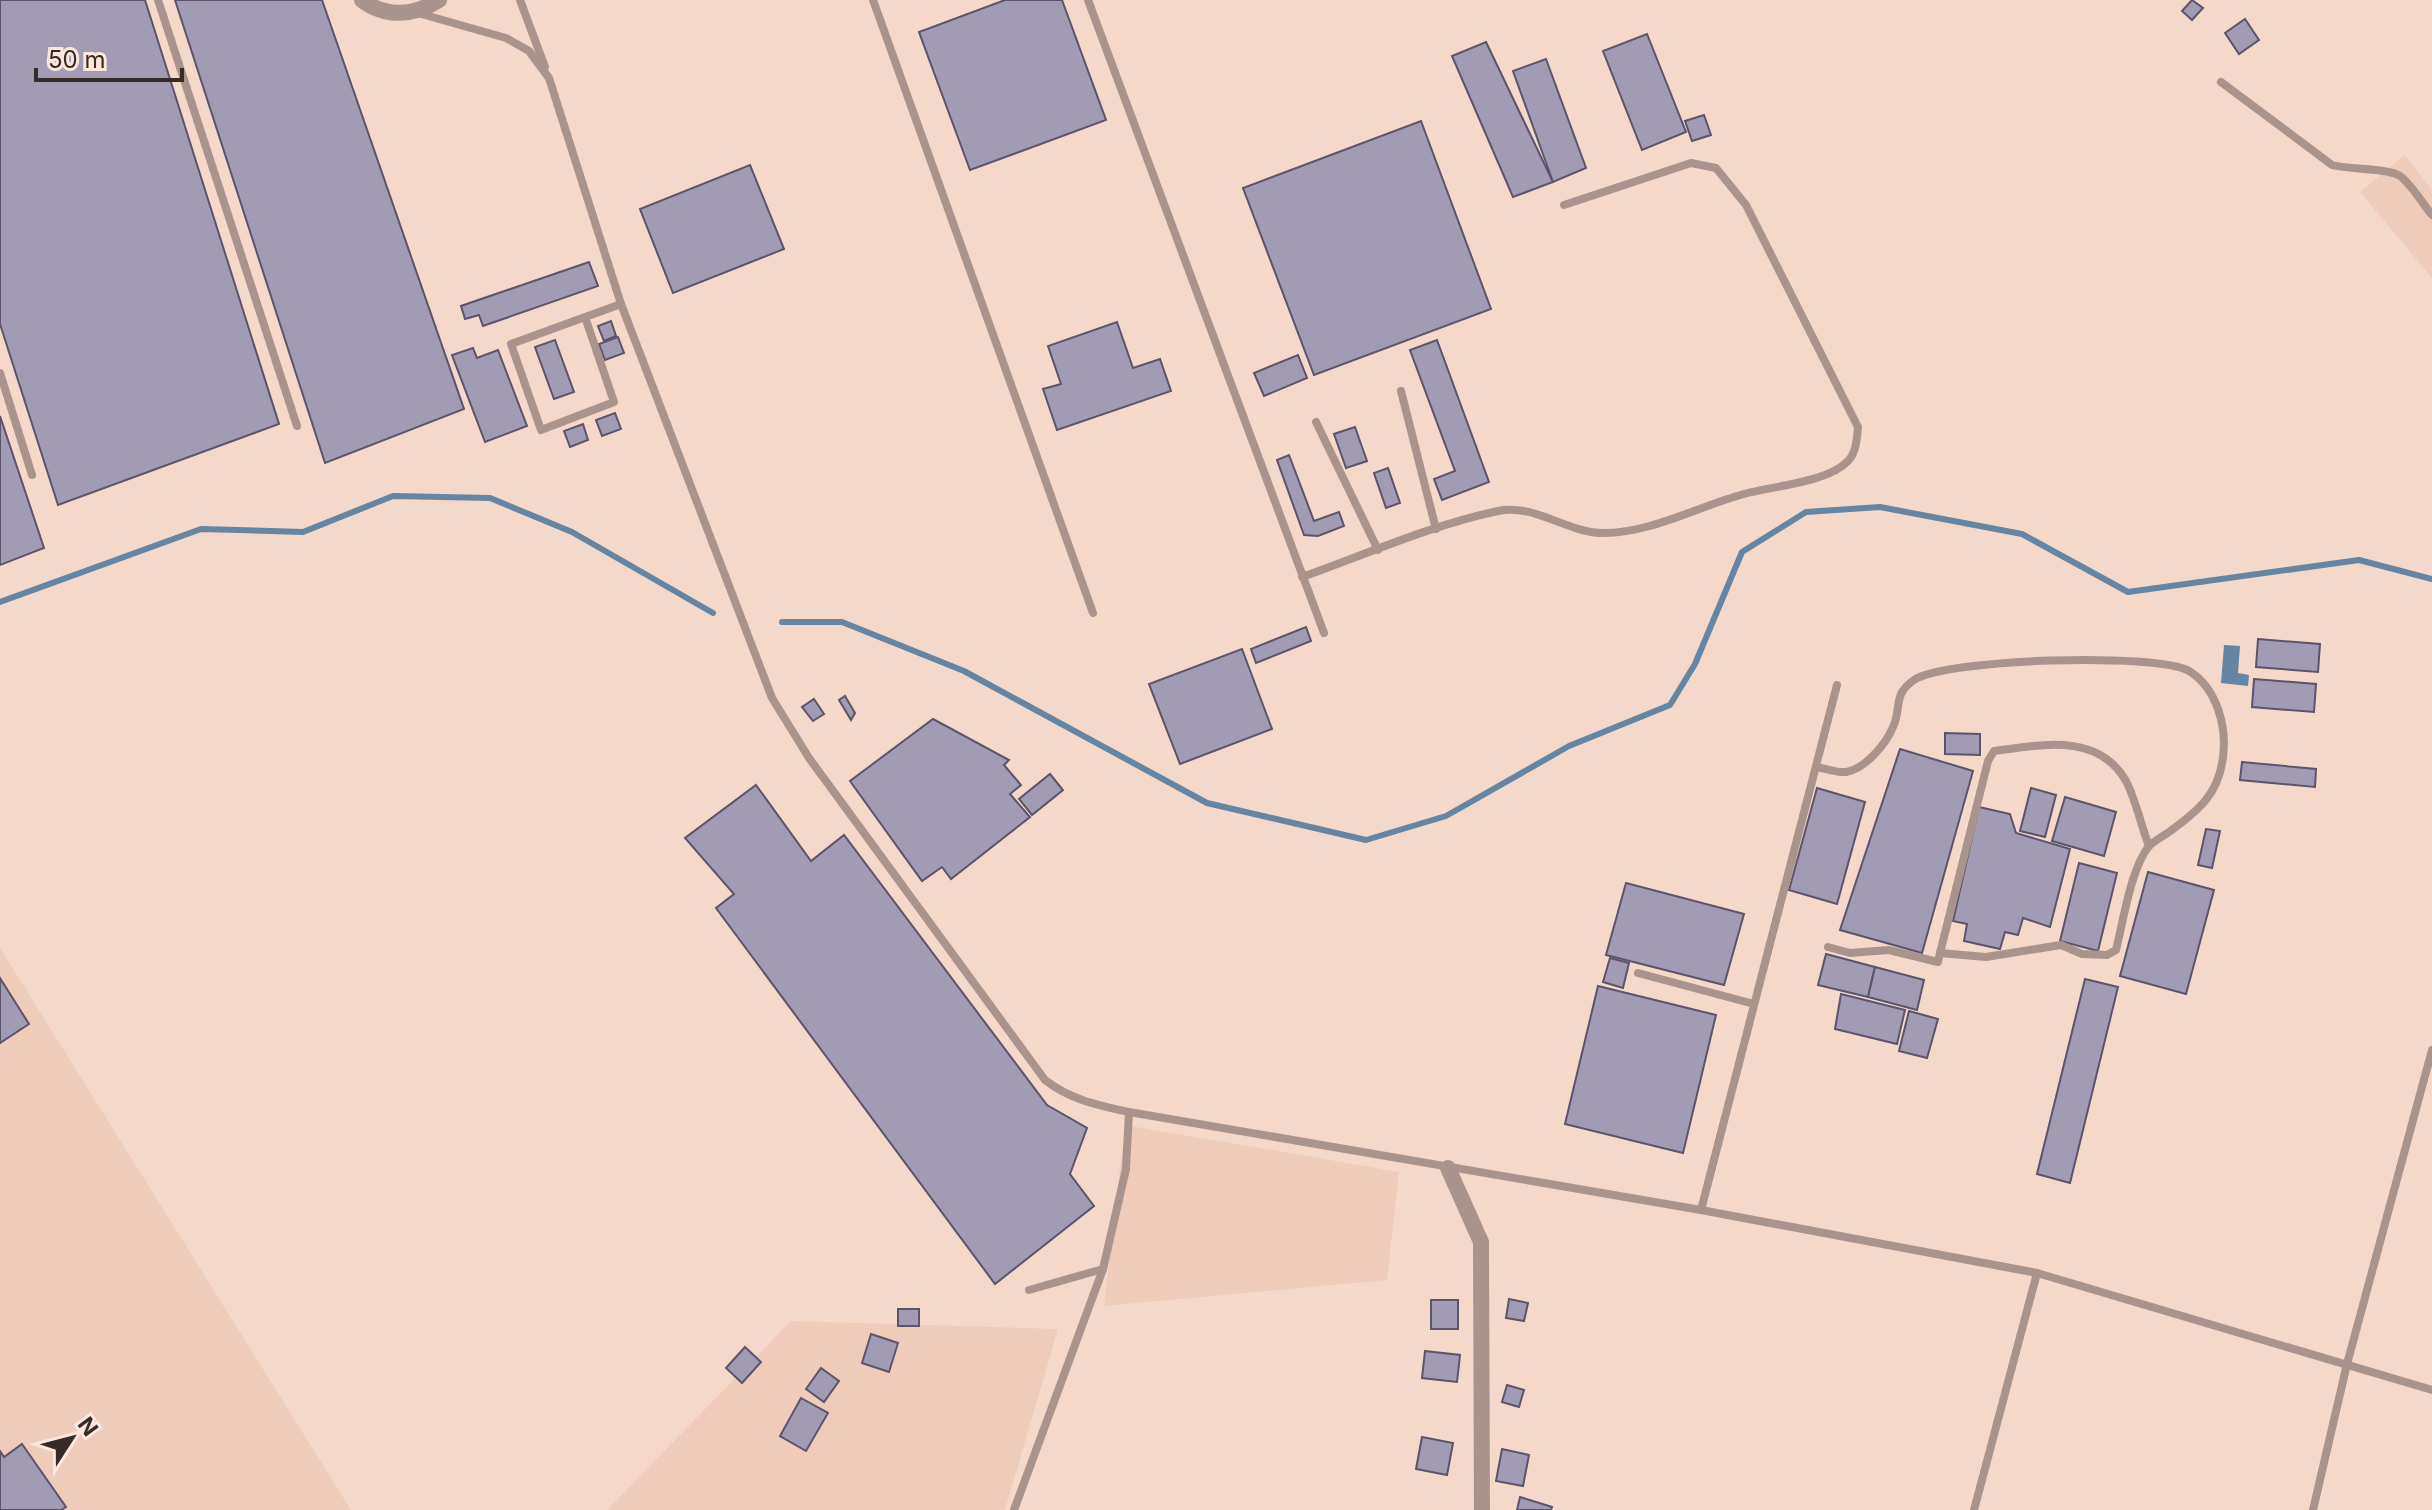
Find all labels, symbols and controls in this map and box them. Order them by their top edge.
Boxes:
scale bar [36,32,182,82]
text: 50 m [48,45,106,74]
north arrow [32,1398,112,1478]
text: N [73,1412,104,1441]

